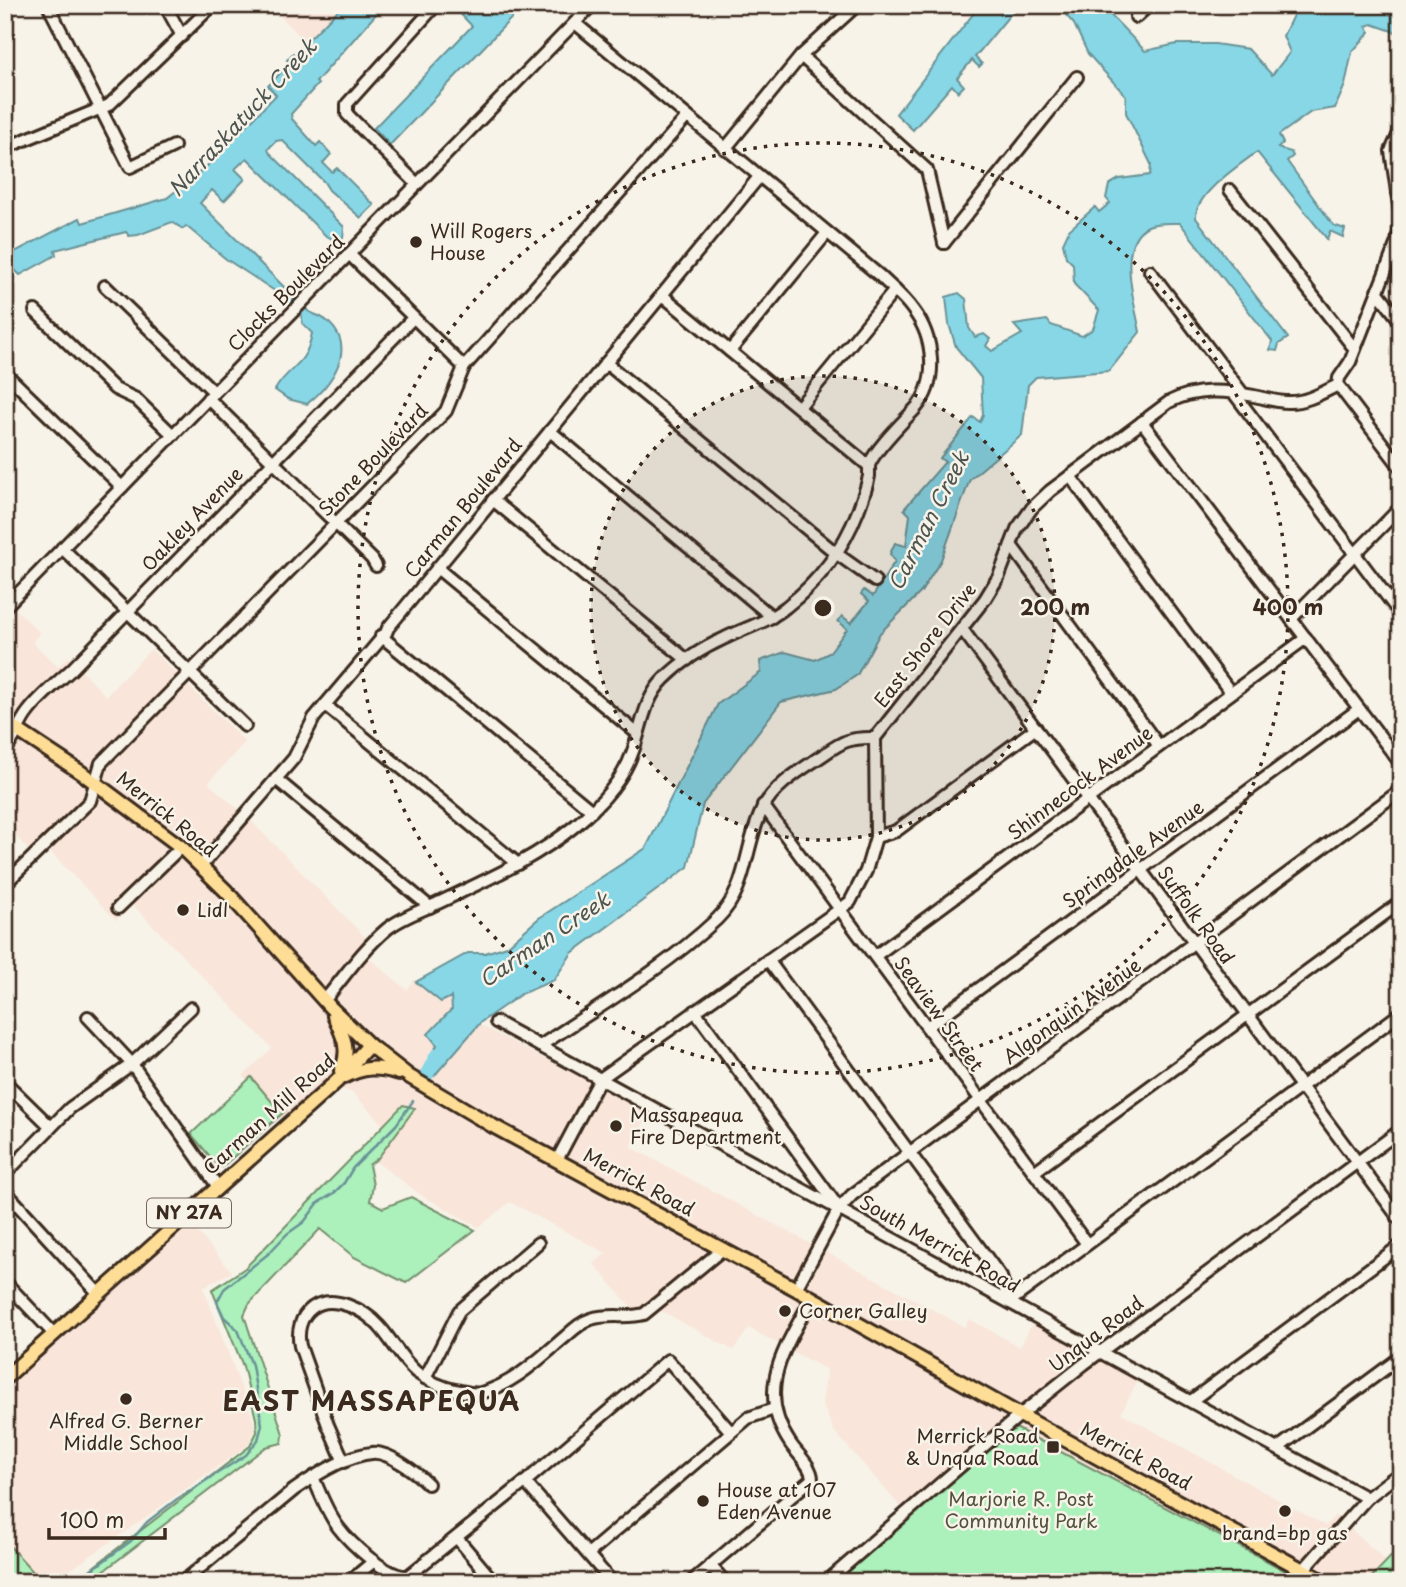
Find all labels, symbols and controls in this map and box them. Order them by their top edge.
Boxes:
water label: Narraskatuck Creek [160,30,324,203]
place label: Will Rogers House [430,216,532,266]
street label: Clocks Boulevard [221,227,350,357]
marker: Will Rogers House [408,234,424,250]
street label: Stone Boulevard [311,396,434,522]
street label: Carman Boulevard [397,431,528,583]
water label: Carman Creek [878,444,977,595]
street label: Oakley Avenue [134,460,248,577]
street label: East Shore Drive [867,576,982,713]
text: 200 m [1020,590,1090,622]
text: 400 m [1253,590,1323,622]
centre of rings [811,596,835,620]
street label: Shinnecock Avenue [1001,718,1158,846]
street label: Merrick Road [111,764,224,863]
street label: Springdale Avenue [1056,792,1209,914]
street label: Suffolk Road [1152,860,1242,969]
water label: Carman Creek [472,882,617,994]
place label: Lidl [197,895,228,923]
marker: Lidl [175,902,191,918]
street label: Seaview Street [888,950,991,1077]
street label: Algonquin Avenue [997,950,1146,1070]
street label: Carman Mill Road [196,1046,341,1180]
place label: Massapequa Fire Department [630,1100,782,1150]
marker: Massapequa Fire Department [608,1118,624,1134]
street label: Merrick Road [579,1140,700,1222]
street label: South Merrick Road [855,1187,1026,1299]
road number: NY 27A [147,1198,231,1228]
street label: Unqua Road [1042,1288,1149,1378]
place label: Corner Galley [799,1296,928,1324]
marker: Corner Galley [777,1303,793,1319]
district label: EAST MASSAPEQUA [223,1381,522,1420]
marker: Alfred G. Berner Middle School [118,1391,134,1407]
place label: Alfred G. Berner Middle School [49,1406,203,1456]
street label: Merrick Road [1076,1414,1197,1496]
place label: Merrick Road & Unqua Road [906,1421,1039,1471]
marker: Merrick Road & Unqua Road [1045,1439,1061,1455]
place label: House at 107 Eden Avenue [717,1475,837,1525]
park label: Marjorie R. Post Community Park [944,1484,1098,1534]
marker: House at 107 Eden Avenue [695,1493,711,1509]
scale bar [49,1496,164,1540]
text: 100 m [60,1503,124,1535]
marker: brand=bp gas [1277,1503,1293,1519]
place label: brand=bp gas [1222,1518,1348,1546]

